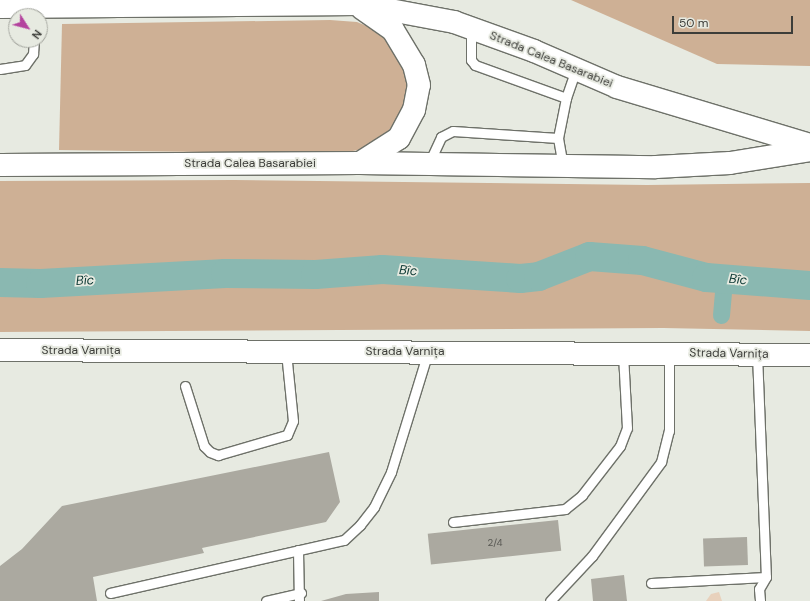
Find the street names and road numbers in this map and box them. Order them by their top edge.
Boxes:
street label: Strada Calea Basarabiei [487,29,615,91]
street label: Strada Calea Basarabiei [184,157,316,171]
street label: Strada Varnița [41,344,121,358]
street label: Strada Varnița [365,345,445,359]
street label: Strada Varnița [689,346,769,362]

